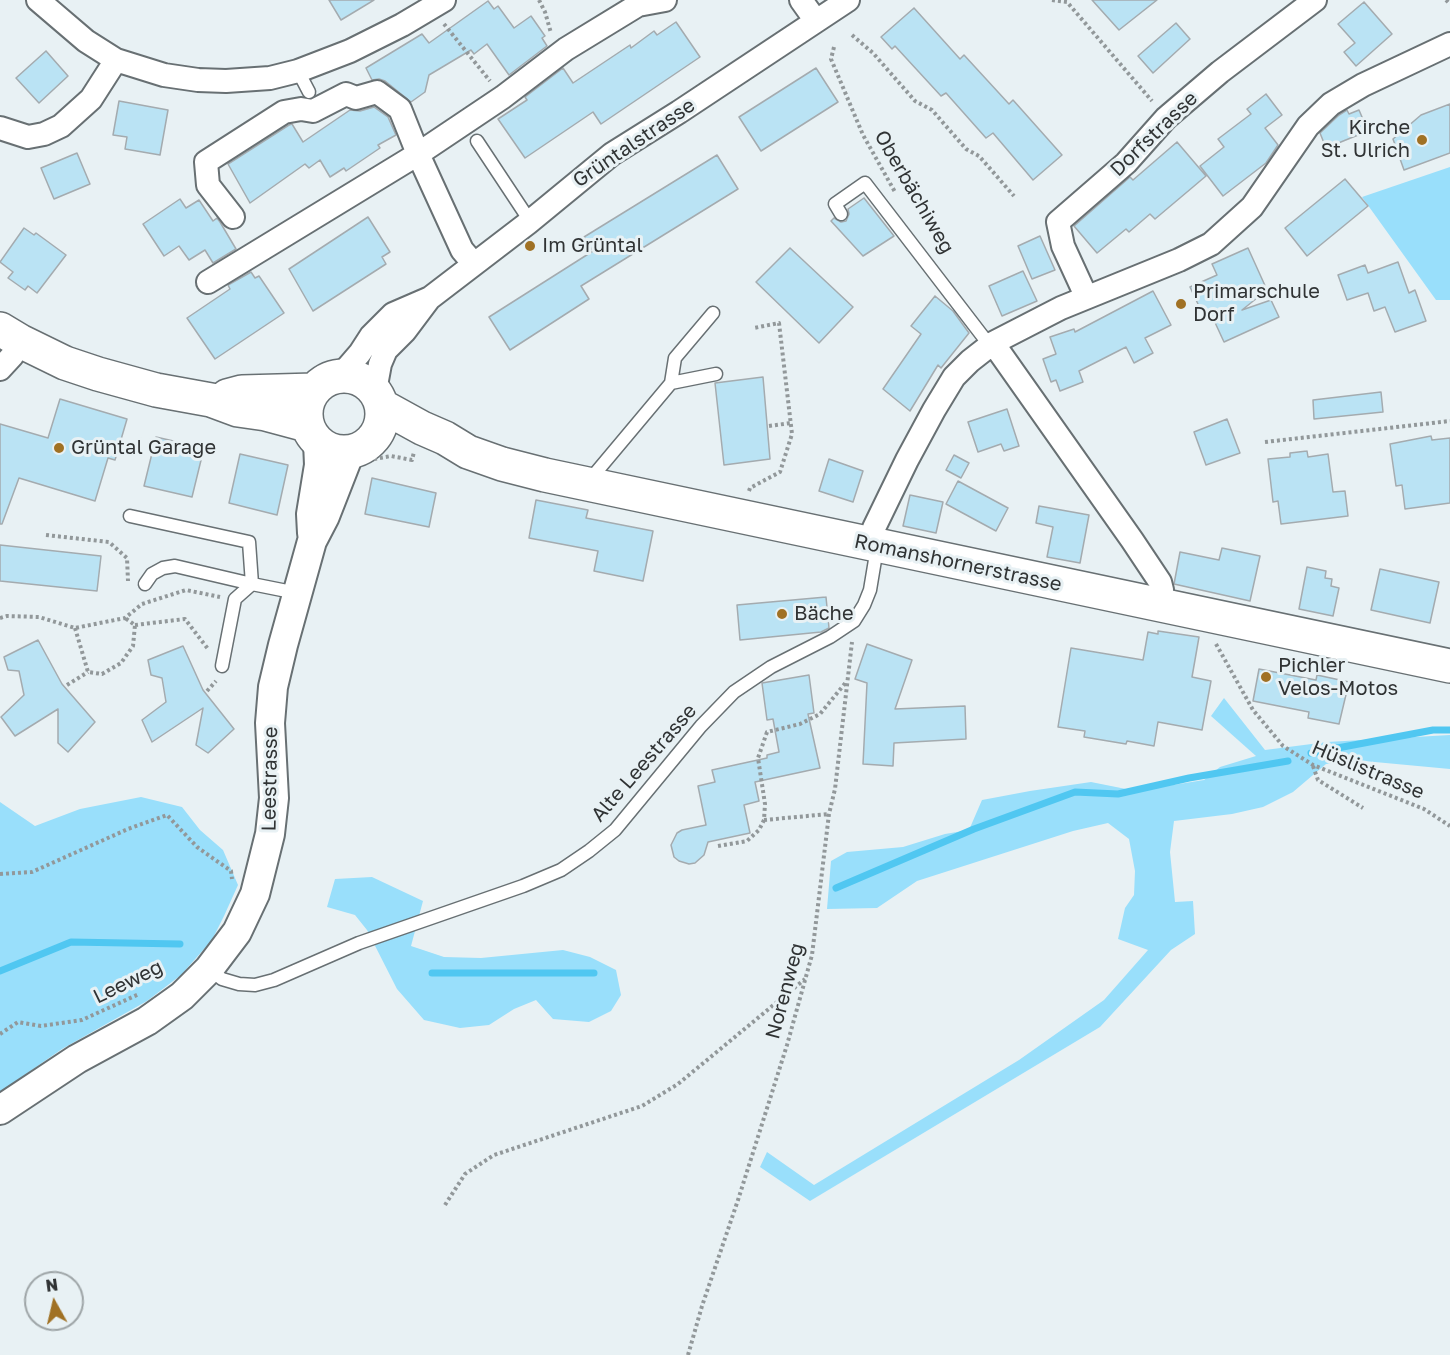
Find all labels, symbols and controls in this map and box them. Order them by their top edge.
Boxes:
street label: Dorfstrasse [1105,87,1203,181]
street label: Grüntalstrasse [568,93,700,193]
place label: Kirche St. Ulrich [1321,116,1410,163]
street label: Oberbächiweg [869,126,959,258]
marker: Kirche St. Ulrich [1415,133,1429,147]
place label: Im Grüntal [542,234,643,258]
marker: Im Grüntal [523,239,537,253]
place label: Primarschule Dorf [1193,280,1320,327]
marker: Primarschule Dorf [1174,297,1188,311]
place label: Grüntal Garage [71,436,216,460]
marker: Grüntal Garage [52,441,66,455]
street label: Romanshornerstrasse [852,529,1064,597]
place label: Bäche [794,602,853,626]
marker: Bäche [775,607,789,621]
place label: Pichler Velos-Motos [1278,654,1398,701]
marker: Pichler Velos-Motos [1259,670,1273,684]
street label: Alte Leestrasse [586,699,702,827]
street label: Leestrasse [257,726,283,832]
street label: Hüslistrasse [1308,736,1428,804]
street label: Norenweg [761,940,809,1042]
street label: Leeweg [89,955,167,1009]
north arrow [24,1271,84,1331]
text: N [44,1274,59,1296]

